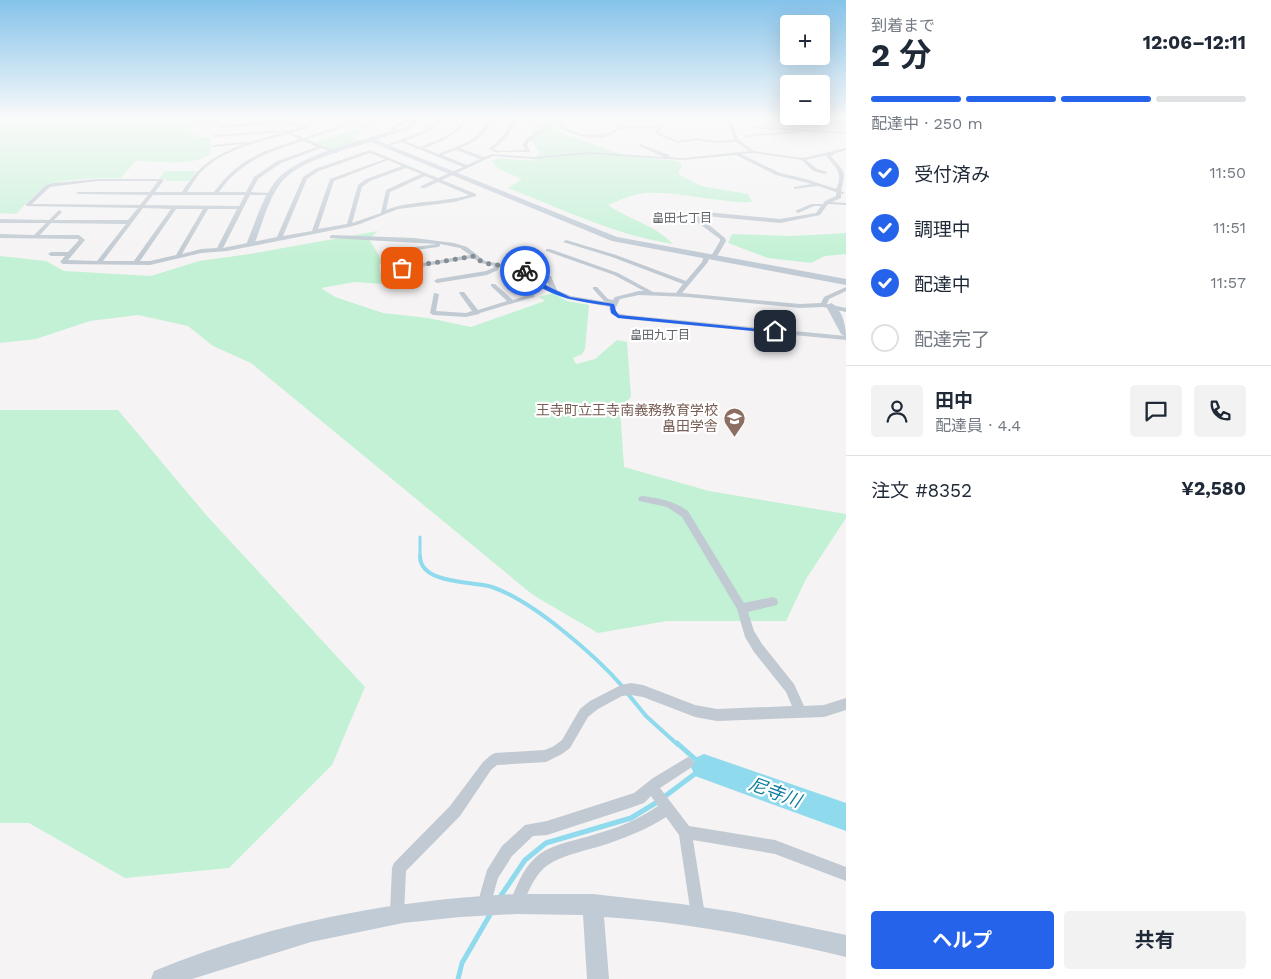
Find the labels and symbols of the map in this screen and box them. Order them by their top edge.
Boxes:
district label: 畠田七丁目 [652,211,712,225]
courier [500,246,550,296]
pin [381,247,423,289]
pin [754,310,796,352]
district label: 畠田九丁目 [630,328,690,342]
place label: 王寺町立王寺南義務教育学校 畠田学舎 [536,402,718,434]
school or university icon: 王寺町立王寺南義務教育学校 畠田学舎 [722,406,746,437]
water label: 尼寺川 [746,773,806,812]

